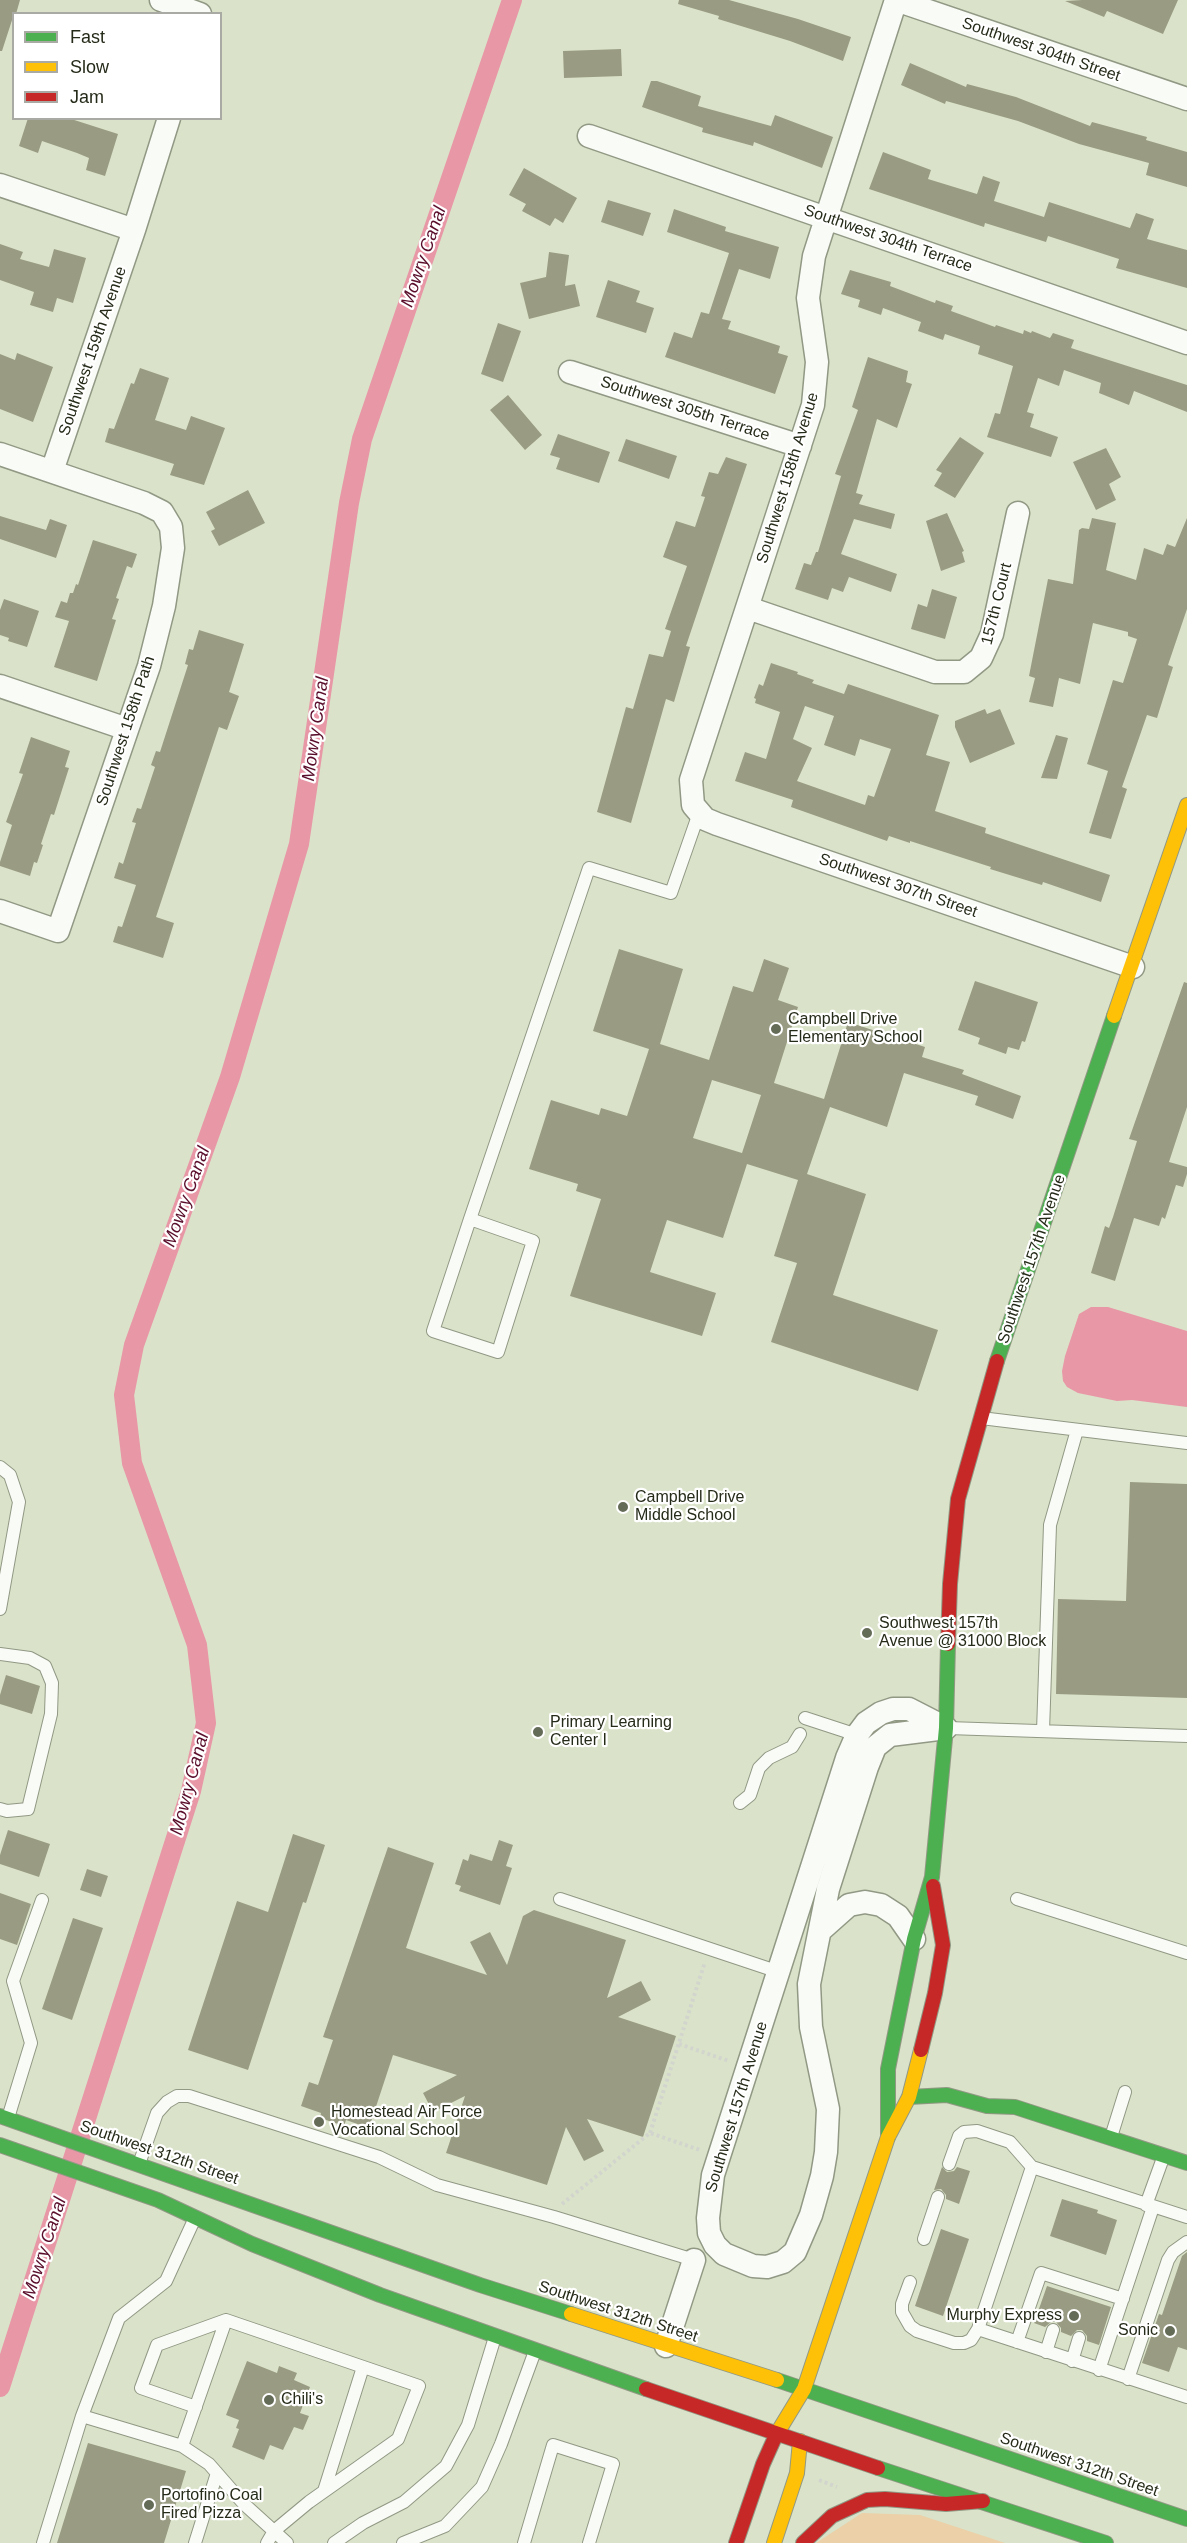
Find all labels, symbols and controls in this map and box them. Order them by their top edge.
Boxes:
legend [12,12,222,120]
street label: Southwest 304th Street [959,14,1123,86]
text: Fast [70,27,105,47]
text: Slow [70,57,109,77]
text: Jam [70,87,104,107]
street label: Southwest 304th Terrace [801,201,975,277]
water label: Mowry Canal [397,204,451,310]
street label: Southwest 159th Avenue [55,264,131,438]
street label: Southwest 305th Terrace [598,373,772,445]
street label: Southwest 158th Avenue [753,390,823,566]
street label: 157th Court [978,561,1016,647]
street label: Southwest 158th Path [93,654,159,808]
water label: Mowry Canal [298,675,334,783]
street label: Southwest 307th Street [816,850,980,922]
place label: Campbell Drive Elementary School [788,1010,922,1048]
marker: Campbell Drive Elementary School [769,1022,783,1036]
water label: Mowry Canal [159,1144,215,1250]
street label: Southwest 157th Avenue [994,1172,1070,1346]
place label: Campbell Drive Middle School [635,1488,744,1526]
marker: Campbell Drive Middle School [616,1500,630,1514]
place label: Southwest 157th Avenue @ 31000 Block [879,1614,1046,1652]
marker: Southwest 157th Avenue @ 31000 Block [860,1626,874,1640]
place label: Primary Learning Center I [550,1713,672,1751]
marker: Primary Learning Center I [531,1725,545,1739]
water label: Mowry Canal [166,1730,214,1838]
street label: Southwest 157th Avenue [702,2019,772,2195]
place label: Homestead Air Force Vocational School [331,2103,482,2141]
marker: Homestead Air Force Vocational School [312,2115,326,2129]
street label: Southwest 312th Street [77,2117,241,2189]
water label: Mowry Canal [19,2195,71,2301]
street label: Southwest 312th Street [536,2277,700,2347]
place label: Murphy Express [946,2306,1062,2326]
marker: Murphy Express [1067,2309,1081,2323]
place label: Sonic [1118,2321,1158,2341]
marker: Sonic [1163,2324,1177,2338]
place label: Chili's [281,2390,323,2410]
marker: Chili's [262,2393,276,2407]
street label: Southwest 312th Street [997,2429,1161,2501]
place label: Portofino Coal Fired Pizza [161,2486,262,2524]
marker: Portofino Coal Fired Pizza [142,2498,156,2512]

